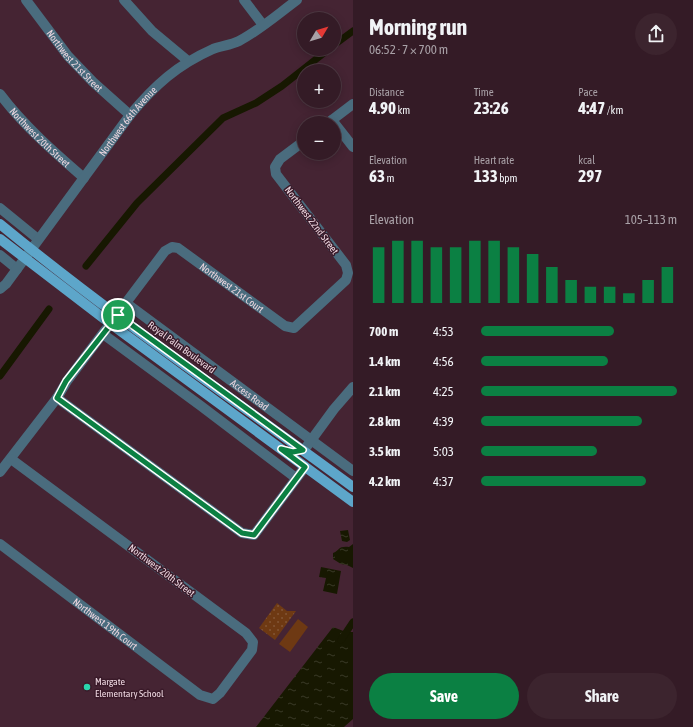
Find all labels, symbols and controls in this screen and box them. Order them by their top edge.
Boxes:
north arrow [297,12,341,56]
map controls [297,12,341,160]
button: share [635,13,677,55]
text: Morning run [369,14,467,40]
street label: Northwest 21st Street [44,28,105,94]
text: 06:52 · 7 × 700 m [369,42,448,57]
button: + [297,64,341,108]
street label: Northwest 66th Avenue [97,84,159,158]
text: Distance [369,86,404,98]
text: Time [474,86,494,98]
text: Pace [578,86,598,98]
text: 4.90 [369,98,396,118]
text: 23:26 [474,98,509,118]
text: 4:47 [578,98,605,118]
text: km [396,104,410,116]
text: /km [605,104,623,116]
street label: Northwest 20th Street [7,106,72,169]
button: − [297,116,341,160]
text: Elevation [369,154,407,166]
text: Heart rate [474,154,514,166]
text: kcal [578,154,595,166]
text: 63 [369,166,385,186]
text: 133 [474,166,498,186]
text: 297 [578,166,602,186]
text: m [385,172,394,184]
text: bpm [498,172,518,184]
street label: Northwest 22nd Street [283,184,341,256]
text: Elevation [369,212,414,227]
text: 105–113 m [625,212,677,227]
street label: Northwest 21st Court [198,261,266,315]
pin [101,298,135,332]
icon: arrive [107,304,129,326]
street label: Royal Palm Boulevard [146,319,218,376]
text: 700 m [369,324,398,339]
text: 4:53 [433,324,454,339]
text: 1.4 km [369,354,400,369]
text: 4:56 [433,354,454,369]
street label: Access Road [228,377,271,413]
text: 2.1 km [369,384,400,399]
text: 4:25 [433,384,454,399]
text: 2.8 km [369,414,400,429]
text: 4:39 [433,414,454,429]
text: 3.5 km [369,444,400,459]
text: 5:03 [433,444,454,459]
text: 4.2 km [369,474,400,489]
text: 4:37 [433,474,454,489]
street label: Northwest 20th Street [127,542,197,599]
street label: Northwest 19th Court [71,596,139,652]
button: Save [369,673,519,719]
button: Share [527,673,677,719]
place label: Margate Elementary School [95,676,164,699]
marker: Margate Elementary School [82,682,92,692]

